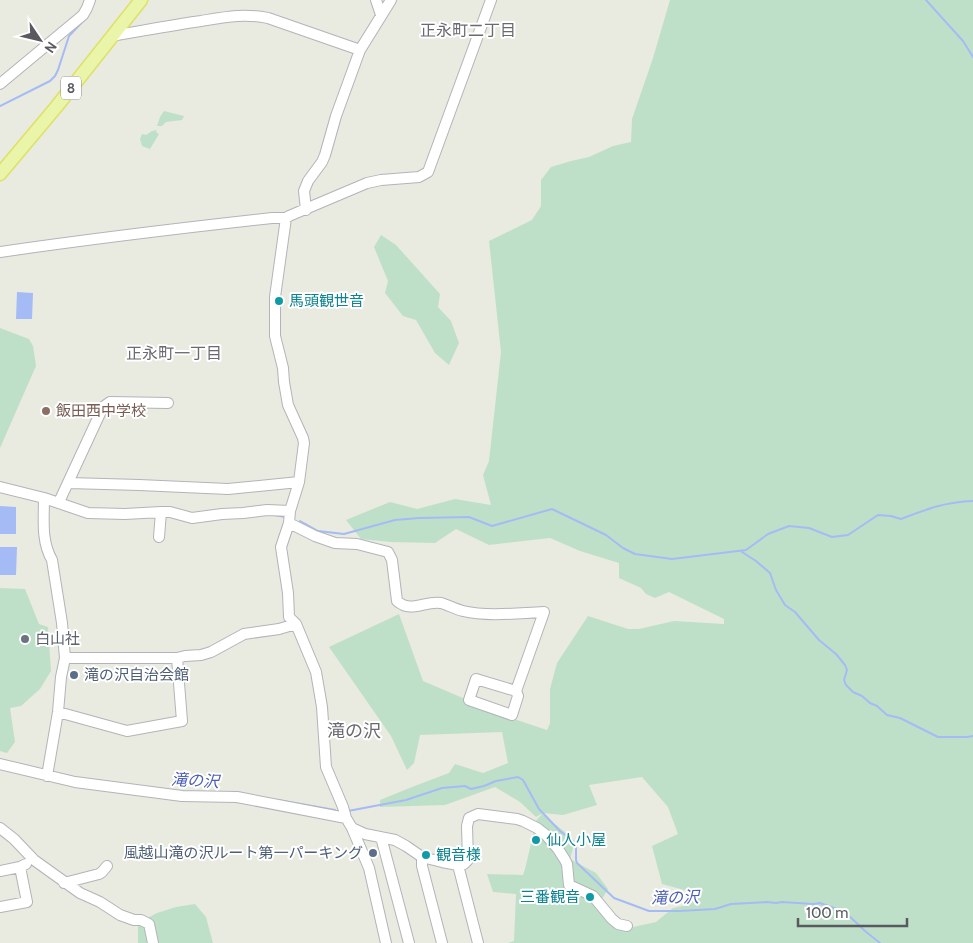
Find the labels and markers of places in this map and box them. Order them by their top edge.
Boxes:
place label: 馬頭観世音 [289,292,364,310]
marker: 馬頭観世音 [273,295,285,307]
place label: 飯田西中学校 [56,402,146,420]
marker: 飯田西中学校 [40,405,52,417]
place label: 白山社 [35,630,80,648]
marker: 白山社 [19,633,31,645]
place label: 滝の沢自治会館 [84,666,189,684]
marker: 滝の沢自治会館 [68,669,80,681]
place label: 仙人小屋 [546,831,606,849]
marker: 仙人小屋 [530,834,542,846]
place label: 風越山滝の沢ルート第一パーキング [123,844,363,862]
place label: 観音様 [436,846,481,864]
marker: 風越山滝の沢ルート第一パーキング [367,847,379,859]
marker: 観音様 [420,849,432,861]
place label: 三番観音 [520,888,580,906]
marker: 三番観音 [584,891,596,903]

